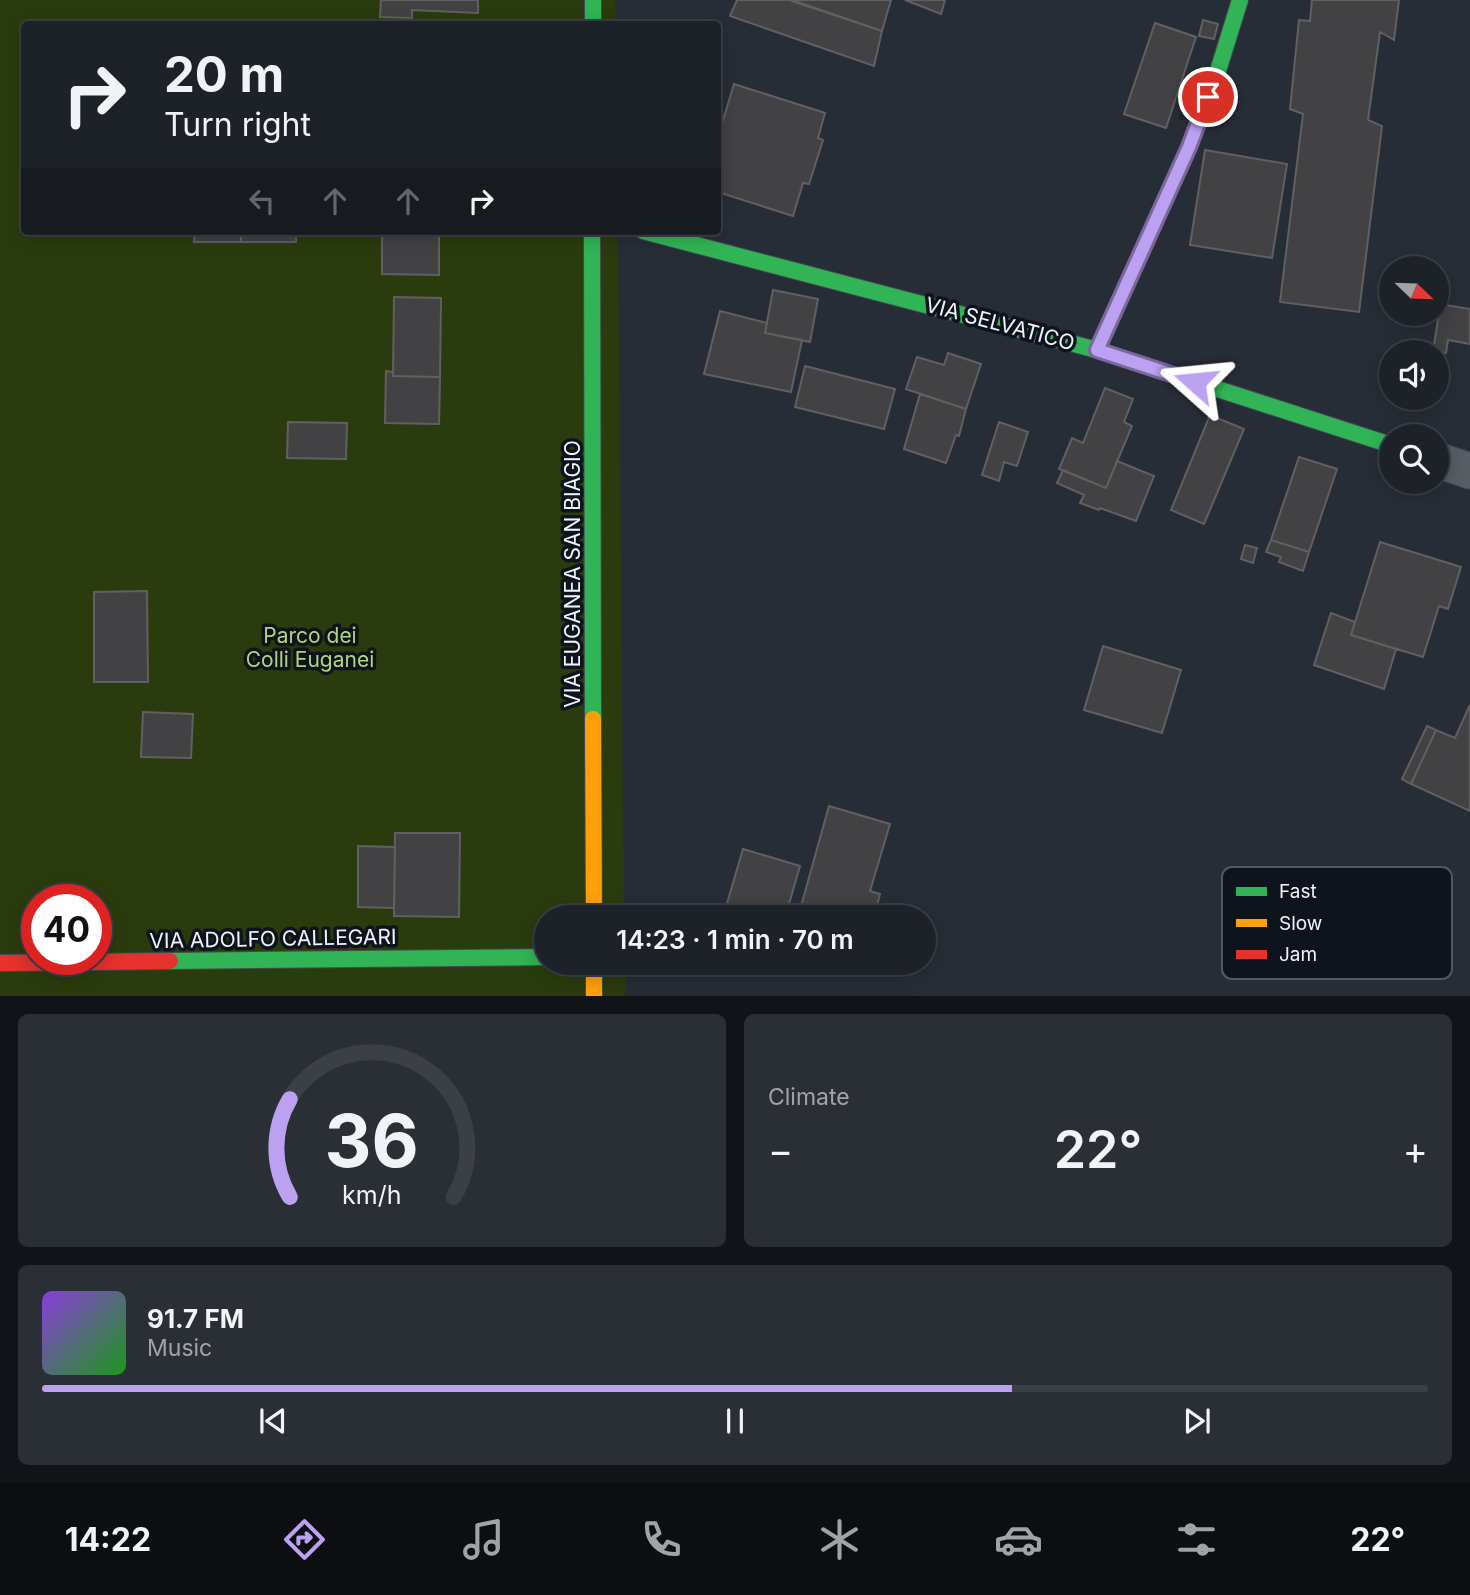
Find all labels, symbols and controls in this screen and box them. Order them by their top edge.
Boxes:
text: 20 m [164,45,284,104]
icon: right [49,49,140,140]
pin [1178,67,1238,127]
icon: arrive [1189,78,1227,116]
text: Turn right [164,105,311,144]
icon: left [243,182,281,220]
icon: ahead [316,182,354,220]
icon: ahead [389,182,427,220]
icon: right [462,182,500,220]
north arrow [1379,256,1449,326]
map controls [1379,256,1449,494]
street label: VIA SELVATICO [923,292,1077,355]
button: sound [1379,340,1449,410]
position arrow [1158,345,1232,419]
button: search [1379,424,1449,494]
street label: VIA EUGANEA SAN BIAGIO [560,440,585,708]
park label: Parco dei Colli Euganei [246,623,374,672]
legend [1222,867,1452,979]
text: Fast [1279,880,1317,903]
speed limit sign: 40 [21,884,112,975]
text: Slow [1279,912,1322,935]
street label: VIA ADOLFO CALLEGARI [149,924,397,953]
text: 14:23 · 1 min · 70 m [616,924,854,955]
text: Jam [1279,943,1317,966]
text: Climate [768,1083,850,1111]
text: 36 [325,1096,419,1185]
text: 22° [1054,1118,1142,1181]
text: − [768,1127,793,1173]
text: + [1403,1127,1428,1173]
text: km/h [342,1179,402,1209]
text: 91.7 FM [147,1303,244,1334]
text: Music [147,1334,212,1362]
icon: previous [254,1402,292,1440]
icon: pause [716,1402,754,1440]
icon: next [1178,1402,1216,1440]
icon: directions [280,1515,329,1564]
icon: music [459,1515,508,1564]
icon: phone [637,1515,686,1564]
icon: climate [815,1515,864,1564]
icon: car [994,1515,1043,1564]
icon: filters [1172,1515,1221,1564]
text: 14:22 [65,1520,151,1559]
text: 22° [1350,1520,1405,1559]

